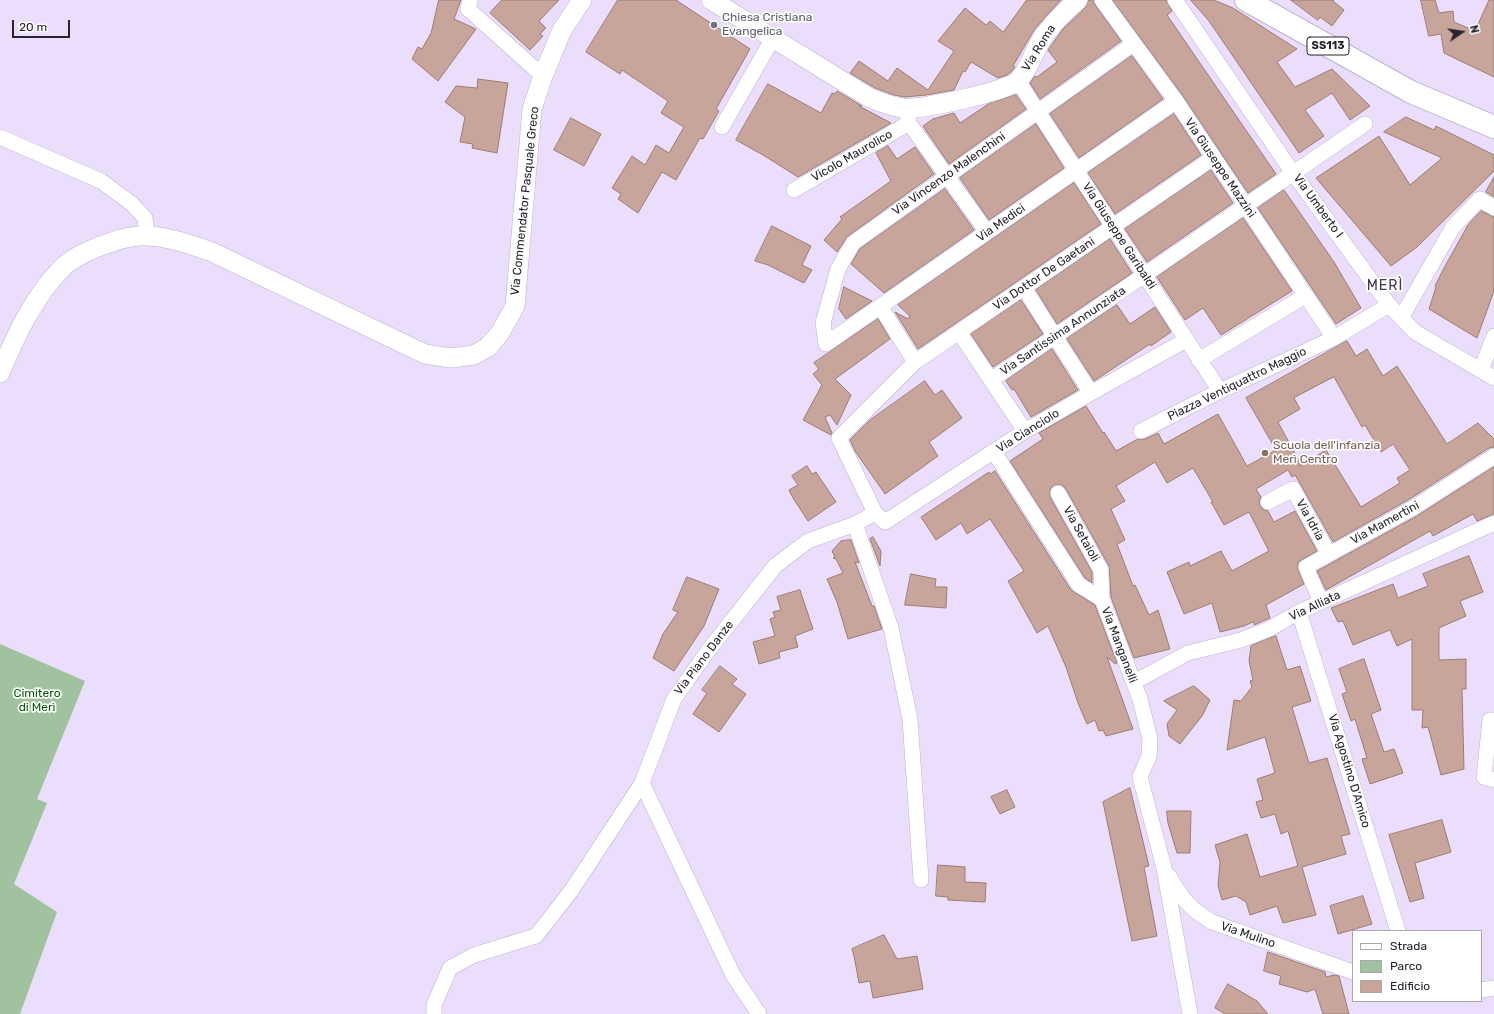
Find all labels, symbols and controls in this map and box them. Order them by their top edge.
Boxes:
place label: Chiesa Cristiana Evangelica [722,11,812,39]
scale bar [14,12,72,38]
north arrow [1442,12,1482,52]
text: 20 m [19,20,47,34]
marker: Chiesa Cristiana Evangelica [709,20,719,30]
street label: Via Roma [1019,22,1059,74]
text: N [1467,24,1481,35]
road number: SS113 [1307,37,1349,55]
street label: Via Commendator Pasquale Greco [508,106,542,296]
street label: Via Giuseppe Mazzini [1181,116,1259,220]
street label: Vicolo Maurolico [809,127,895,185]
street label: Via Vincenzo Malenchini [890,129,1008,219]
street label: Via Umberto I [1290,171,1346,241]
street label: Via Giuseppe Garibaldi [1079,180,1159,292]
street label: Via Medici [974,201,1028,245]
street label: Via Dottor De Gaetani [990,234,1098,314]
district label: MERÌ [1367,278,1403,294]
street label: Via Santissima Annunziata [997,284,1129,378]
street label: Piazza Ventiquattro Maggio [1165,344,1309,424]
street label: Via Cianciolo [994,406,1062,456]
place label: Scuola dell'infanzia Merì Centro [1273,439,1380,467]
marker: Scuola dell'infanzia Merì Centro [1260,448,1270,458]
street label: Via Idria [1293,497,1327,543]
street label: Via Mamertini [1348,498,1422,548]
street label: Via Setaioli [1060,504,1102,564]
street label: Via Alliata [1287,588,1343,624]
street label: Via Manganelli [1098,605,1140,685]
street label: Via Piano Danze [671,618,737,698]
park label: Cimitero di Merì [13,687,61,715]
street label: Via Agostino D'Amico [1325,712,1373,830]
street label: Via Mulino [1219,919,1277,951]
legend [1352,930,1482,1002]
text: Strada [1390,939,1427,953]
text: Parco [1390,959,1422,973]
text: Edificio [1390,979,1430,993]

